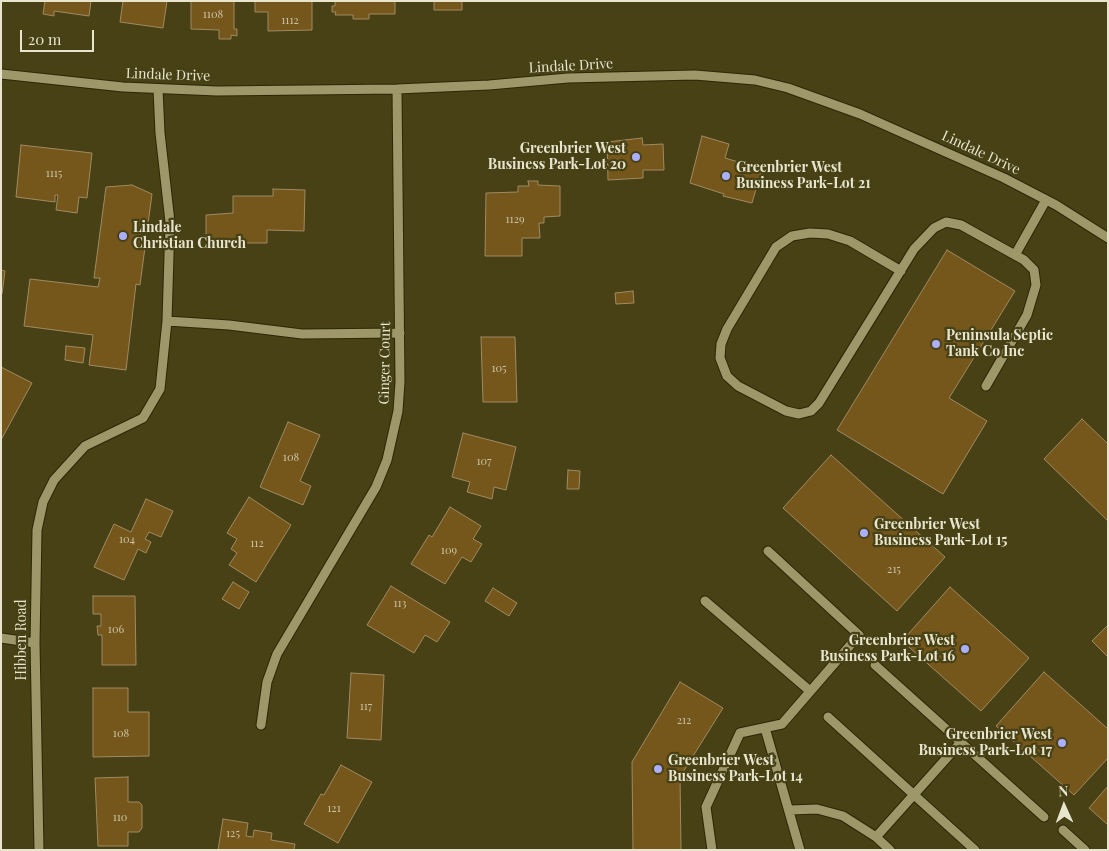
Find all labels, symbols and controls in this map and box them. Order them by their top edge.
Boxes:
house number: 1108 [203,8,223,22]
house number: 1112 [281,14,299,28]
scale bar [22,20,96,52]
text: 20 m [28,29,61,49]
street label: Lindale Drive [528,55,614,77]
street label: Lindale Drive [125,65,211,85]
street label: Lindale Drive [939,128,1023,178]
place label: Greenbrier West Business Park-Lot 20 [488,141,626,174]
marker: Greenbrier West Business Park-Lot 20 [630,151,642,163]
place label: Greenbrier West Business Park-Lot 21 [736,160,871,192]
house number: 1115 [46,167,62,181]
marker: Greenbrier West Business Park-Lot 21 [720,170,732,182]
house number: 1129 [505,213,525,227]
place label: Lindale Christian Church [133,220,246,252]
marker: Lindale Christian Church [117,230,129,242]
street label: Ginger Court [376,321,394,405]
place label: Peninsula Septic Tank Co Inc [946,328,1053,361]
marker: Peninsula Septic Tank Co Inc [930,338,942,350]
house number: 105 [491,362,507,376]
house number: 108 [283,451,299,465]
house number: 107 [476,455,492,469]
place label: Greenbrier West Business Park-Lot 15 [874,517,1008,550]
marker: Greenbrier West Business Park-Lot 15 [858,527,870,539]
house number: 104 [119,533,135,547]
house number: 112 [250,537,264,551]
house number: 109 [441,544,457,558]
house number: 215 [887,563,901,577]
house number: 113 [394,597,406,611]
street label: Hibben Road [14,599,30,681]
house number: 106 [108,623,124,637]
place label: Greenbrier West Business Park-Lot 16 [820,633,955,666]
marker: Greenbrier West Business Park-Lot 16 [959,643,971,655]
house number: 117 [360,700,372,714]
house number: 212 [677,714,691,728]
house number: 108 [113,727,129,741]
place label: Greenbrier West Business Park-Lot 17 [918,727,1052,760]
marker: Greenbrier West Business Park-Lot 17 [1056,737,1068,749]
place label: Greenbrier West Business Park-Lot 14 [668,753,803,786]
marker: Greenbrier West Business Park-Lot 14 [652,763,664,775]
north arrow [1039,781,1089,831]
text: N [1058,781,1069,800]
house number: 121 [327,802,341,816]
house number: 110 [113,811,127,825]
house number: 125 [226,827,240,841]

